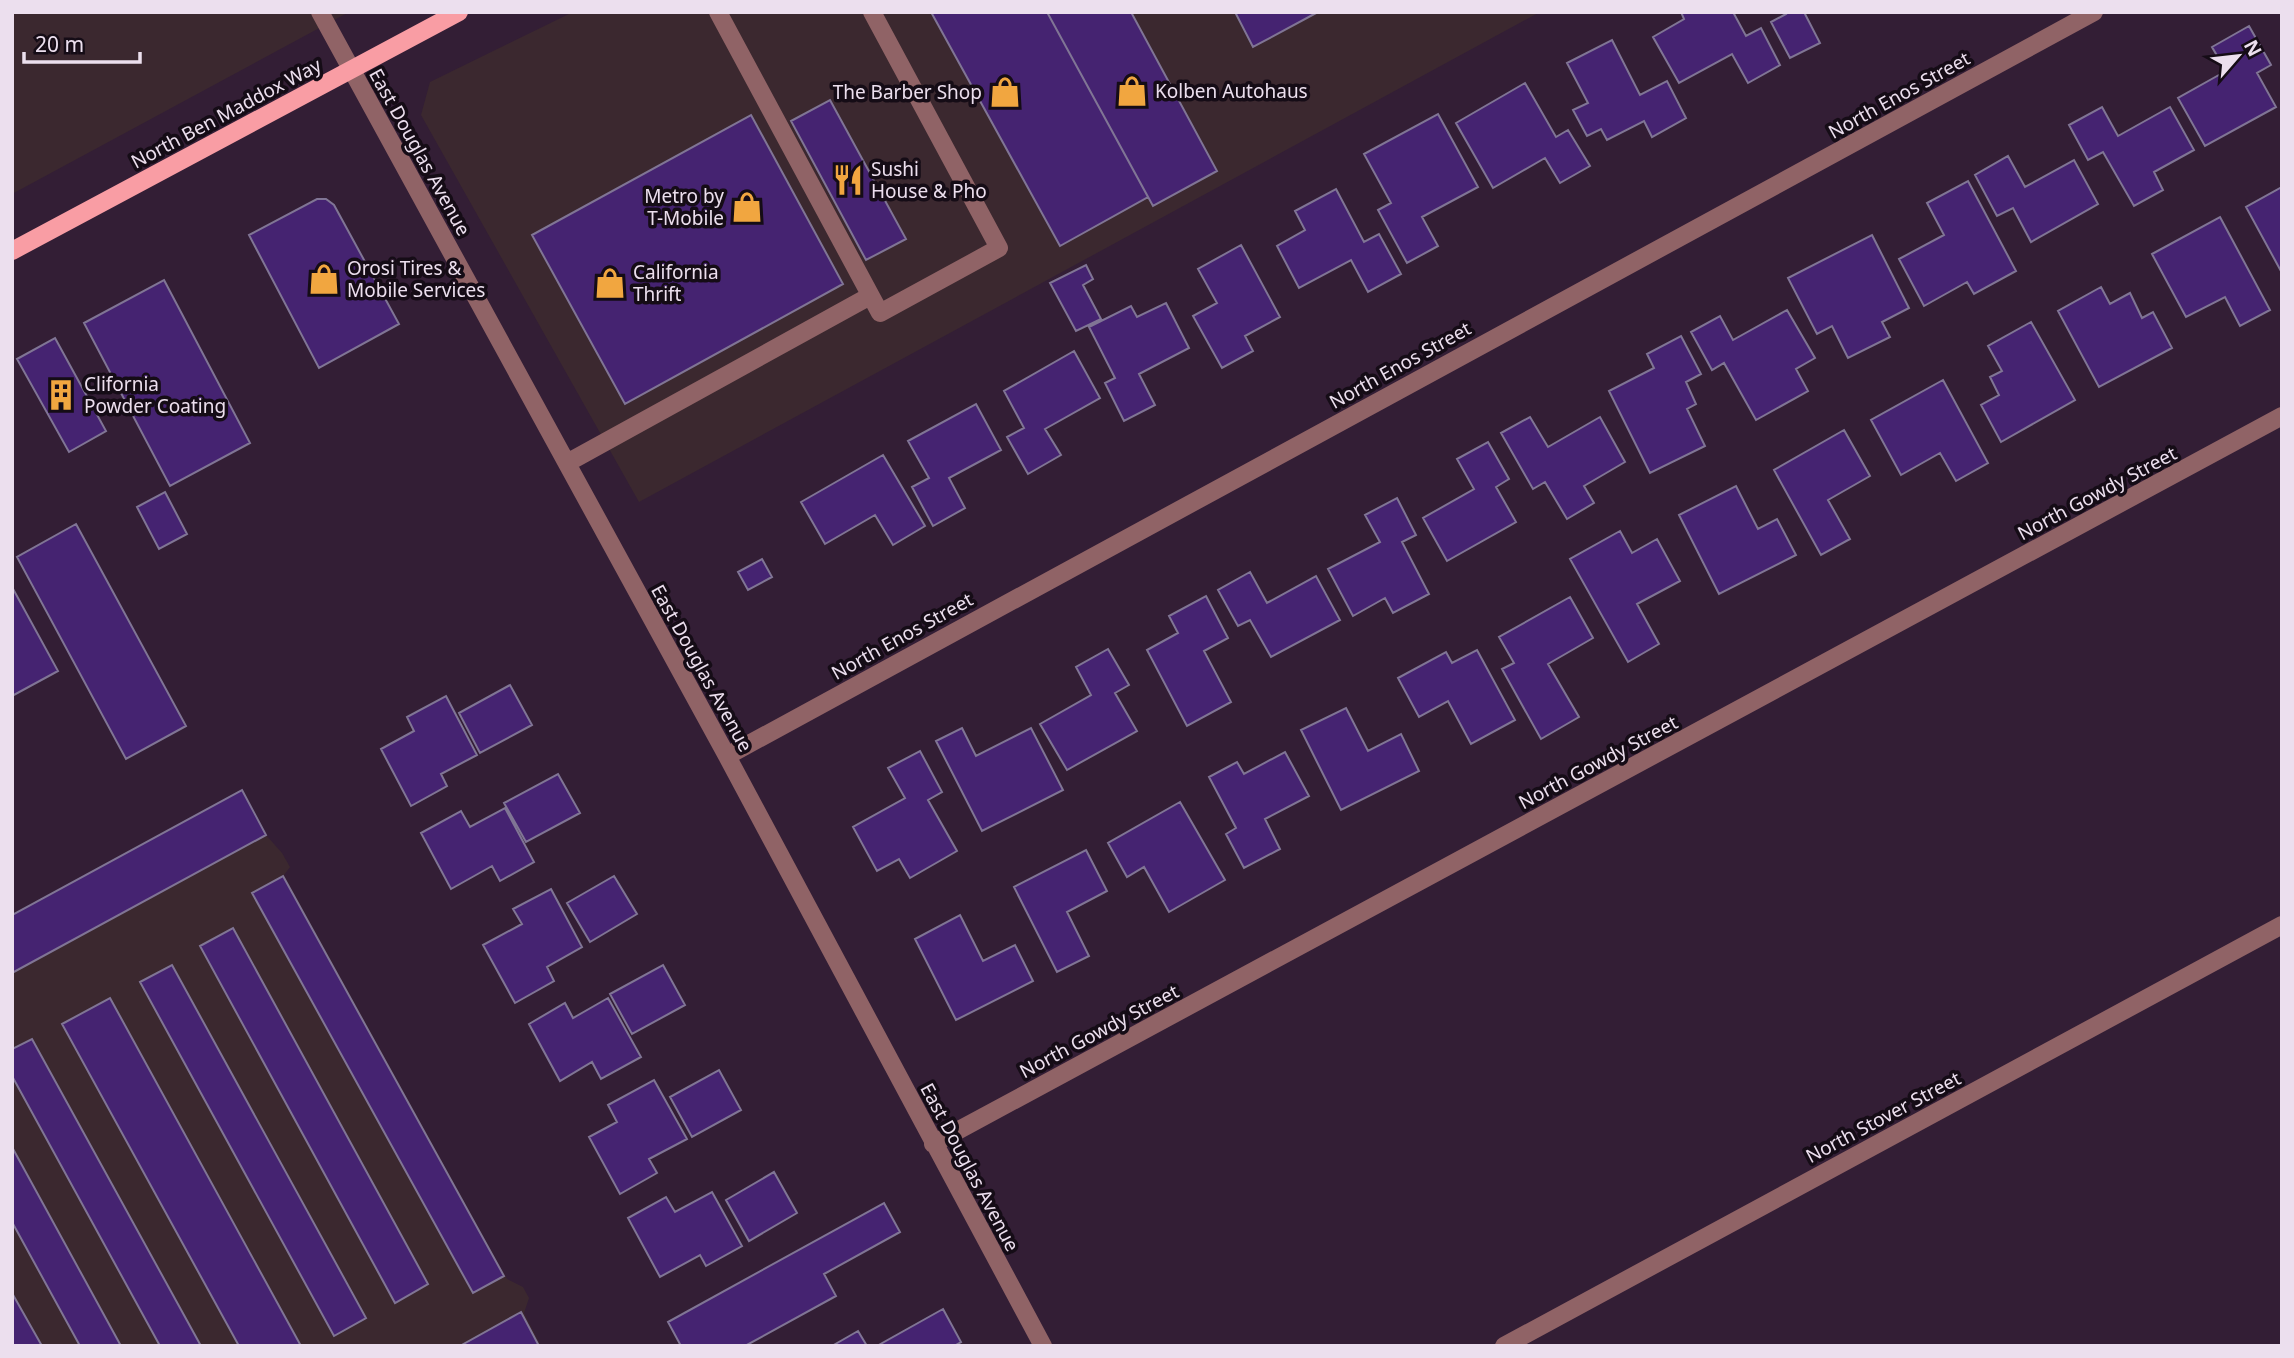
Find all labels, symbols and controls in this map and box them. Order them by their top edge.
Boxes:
scale bar [24,21,140,65]
north arrow [2203,21,2273,91]
text: 20 m [35,30,84,58]
text: N [2238,35,2268,61]
street label: North Enos Street [1824,45,1975,145]
street label: North Ben Maddox Way [126,52,326,174]
street label: East Douglas Avenue [363,64,477,240]
shop icon: Kolben Autohaus [1115,74,1149,108]
shop icon: The Barber Shop [988,75,1022,109]
place label: Kolben Autohaus [1155,78,1308,104]
place label: The Barber Shop [833,79,982,105]
place label: Sushi House & Pho [871,156,987,204]
restaurant icon: Sushi House & Pho [831,163,865,197]
place label: Metro by T-Mobile [644,183,724,231]
shop icon: Metro by T-Mobile [730,190,764,224]
place label: Orosi Tires & Mobile Services [347,255,485,303]
place label: California Thrift [633,259,719,307]
shop icon: Orosi Tires & Mobile Services [307,262,341,296]
shop icon: California Thrift [593,266,627,300]
street label: North Enos Street [1325,315,1476,415]
place label: Clifornia Powder Coating [84,371,226,419]
building icon: Clifornia Powder Coating [44,378,78,412]
street label: North Gowdy Street [2013,440,2181,546]
street label: East Douglas Avenue [645,580,759,756]
street label: North Enos Street [827,586,978,686]
street label: North Gowdy Street [1514,709,1682,815]
street label: North Gowdy Street [1015,978,1183,1084]
street label: North Stover Street [1801,1065,1965,1169]
street label: East Douglas Avenue [915,1078,1025,1256]

